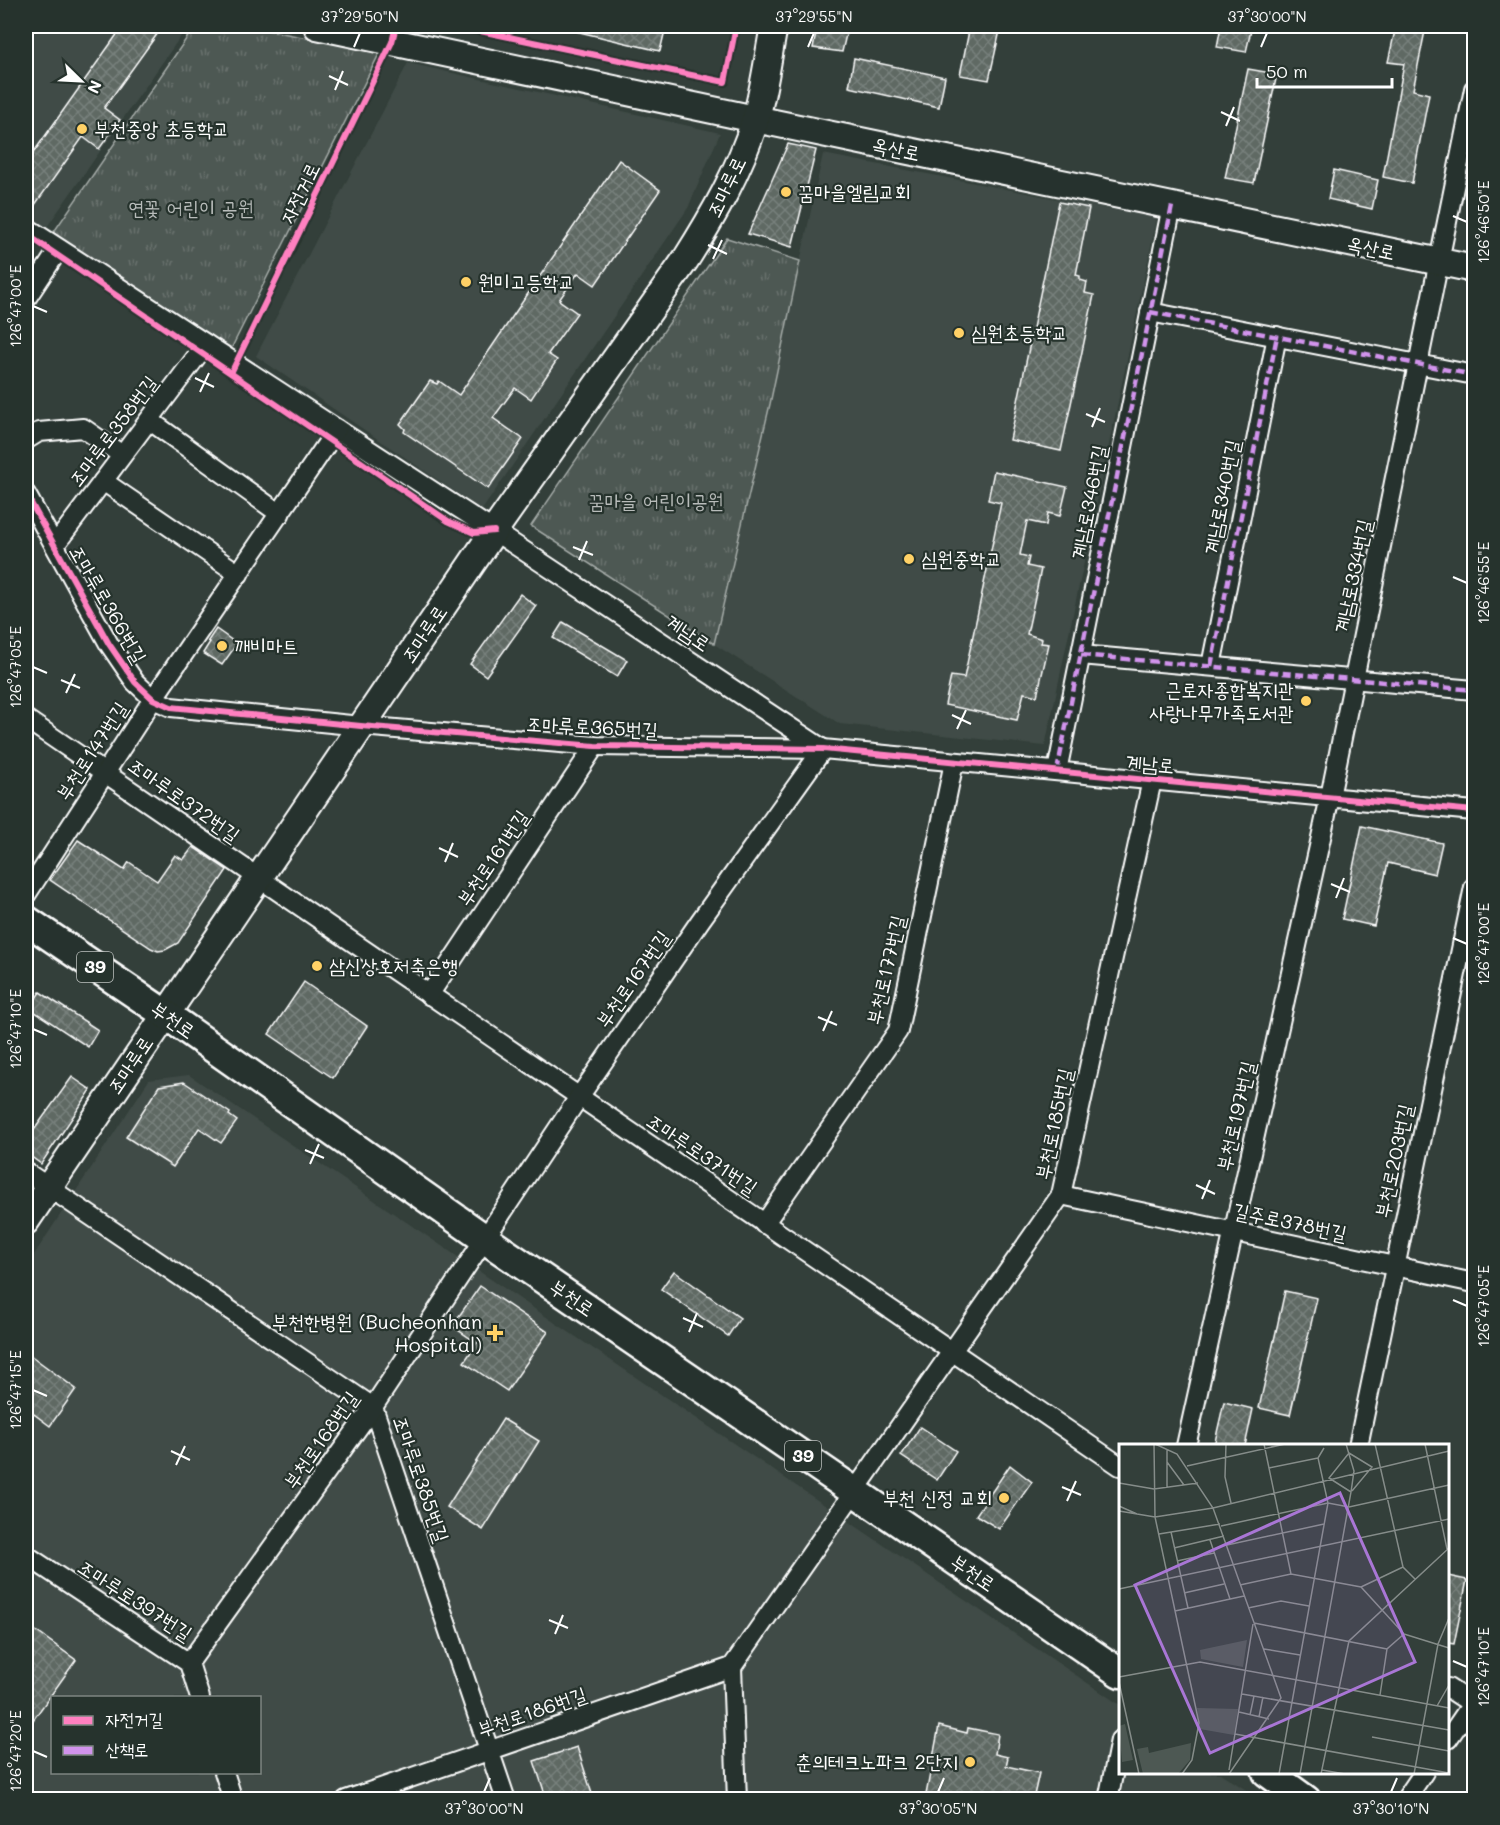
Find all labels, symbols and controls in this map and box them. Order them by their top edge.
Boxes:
text: 37°29'50"N [321,6,399,26]
text: 37°29'55"N [775,6,853,26]
text: 37°30'00"N [1227,6,1307,26]
north arrow [51,51,111,111]
scale bar [1257,51,1392,89]
text: 50 m [1266,59,1308,83]
text: N [83,77,107,97]
place label: 부천중앙 초등학교 [94,115,229,141]
marker: 부천중앙 초등학교 [75,122,89,136]
street label: 옥산로 [870,130,923,166]
street label: 조마루로 [699,152,751,221]
street label: 자전거로 [273,158,325,227]
place label: 꿈마을엘림교회 [798,178,911,204]
text: 126°46'50"E [1473,180,1493,263]
marker: 꿈마을엘림교회 [779,185,793,199]
park label: 연꽃 어린이 공원 [128,194,254,220]
street label: 옥산로 [1345,229,1398,265]
text: 126°47'00"E [5,264,25,347]
place label: 원미고등학교 [478,268,575,294]
marker: 원미고등학교 [459,275,473,289]
place label: 심원초등학교 [971,319,1068,345]
marker: 심원초등학교 [952,326,966,340]
street label: 조마루로358번길 [62,370,162,491]
street label: 계남로340번길 [1197,437,1245,556]
street label: 계남로346번길 [1064,442,1112,561]
park label: 꿈마을 어린이공원 [588,487,724,513]
street label: 계남로334번길 [1327,517,1377,635]
street label: 조마루로366번길 [64,540,153,667]
text: 126°46'55"E [1473,541,1493,624]
place label: 심원중학교 [921,545,1001,571]
marker: 심원중학교 [902,552,916,566]
street label: 조마루로 [394,599,452,667]
street label: 계남로 [661,608,716,656]
text: 126°47'05"E [5,625,25,708]
place label: 깨비마트 [234,632,298,658]
marker: 깨비마트 [215,639,229,653]
place label: 근로자종합복지관 사랑나무가족도서관 [1149,676,1294,725]
marker: 근로자종합복지관 사랑나무가족도서관 [1299,694,1313,708]
street label: 부천로147번길 [50,696,133,805]
street label: 조마루로365번길 [525,710,659,742]
street label: 계남로 [1125,748,1175,778]
street label: 조마루로372번길 [124,751,245,847]
street label: 부천로161번길 [451,804,534,910]
text: 126°47'00"E [1473,902,1493,985]
street label: 부천로177번길 [860,912,910,1027]
street label: 부천로167번길 [589,925,675,1032]
road number: 39 [77,952,113,982]
place label: 삼신상호저축은행 [329,952,458,978]
marker: 삼신상호저축은행 [310,959,324,973]
text: 126°47'10"E [5,988,25,1069]
street label: 부천로 [146,995,201,1044]
street label: 조마루로 [100,1030,158,1098]
street label: 부천로197번길 [1210,1058,1260,1173]
street label: 부천로185번길 [1029,1066,1078,1182]
street label: 부천로203번길 [1368,1102,1418,1220]
street label: 조마루로371번길 [642,1107,763,1200]
street label: 길주로378번길 [1231,1196,1349,1246]
text: 126°47'05"E [1473,1264,1493,1347]
street label: 부천로 [545,1273,600,1321]
place label: 부천한병원 (Bucheonhan Hospital) [272,1308,482,1357]
marker: 부천한병원 (Bucheonhan Hospital) [486,1324,504,1342]
text: 126°47'15"E [5,1350,25,1430]
street label: 부천로168번길 [277,1385,363,1493]
street label: 조마루로385번길 [388,1412,456,1545]
road number: 39 [785,1441,821,1471]
inset map [1119,1444,1449,1774]
place label: 부천 신정 교회 [883,1484,992,1510]
marker: 부천 신정 교회 [997,1491,1011,1505]
street label: 부천로 [946,1548,1001,1596]
street label: 조마루로397번길 [73,1553,198,1646]
text: 126°47'10"E [1473,1626,1493,1707]
street label: 부천로186번길 [474,1680,590,1742]
legend [51,1696,261,1774]
text: 자전거길 [105,1707,163,1731]
text: 126°47'20"E [5,1710,25,1792]
text: 산책로 [105,1737,148,1761]
place label: 춘의테크노파크 2단지 [796,1748,958,1774]
marker: 춘의테크노파크 2단지 [963,1755,977,1769]
text: 37°30'00"N [444,1798,524,1818]
text: 37°30'05"N [899,1798,977,1818]
text: 37°30'10"N [1353,1798,1429,1818]

